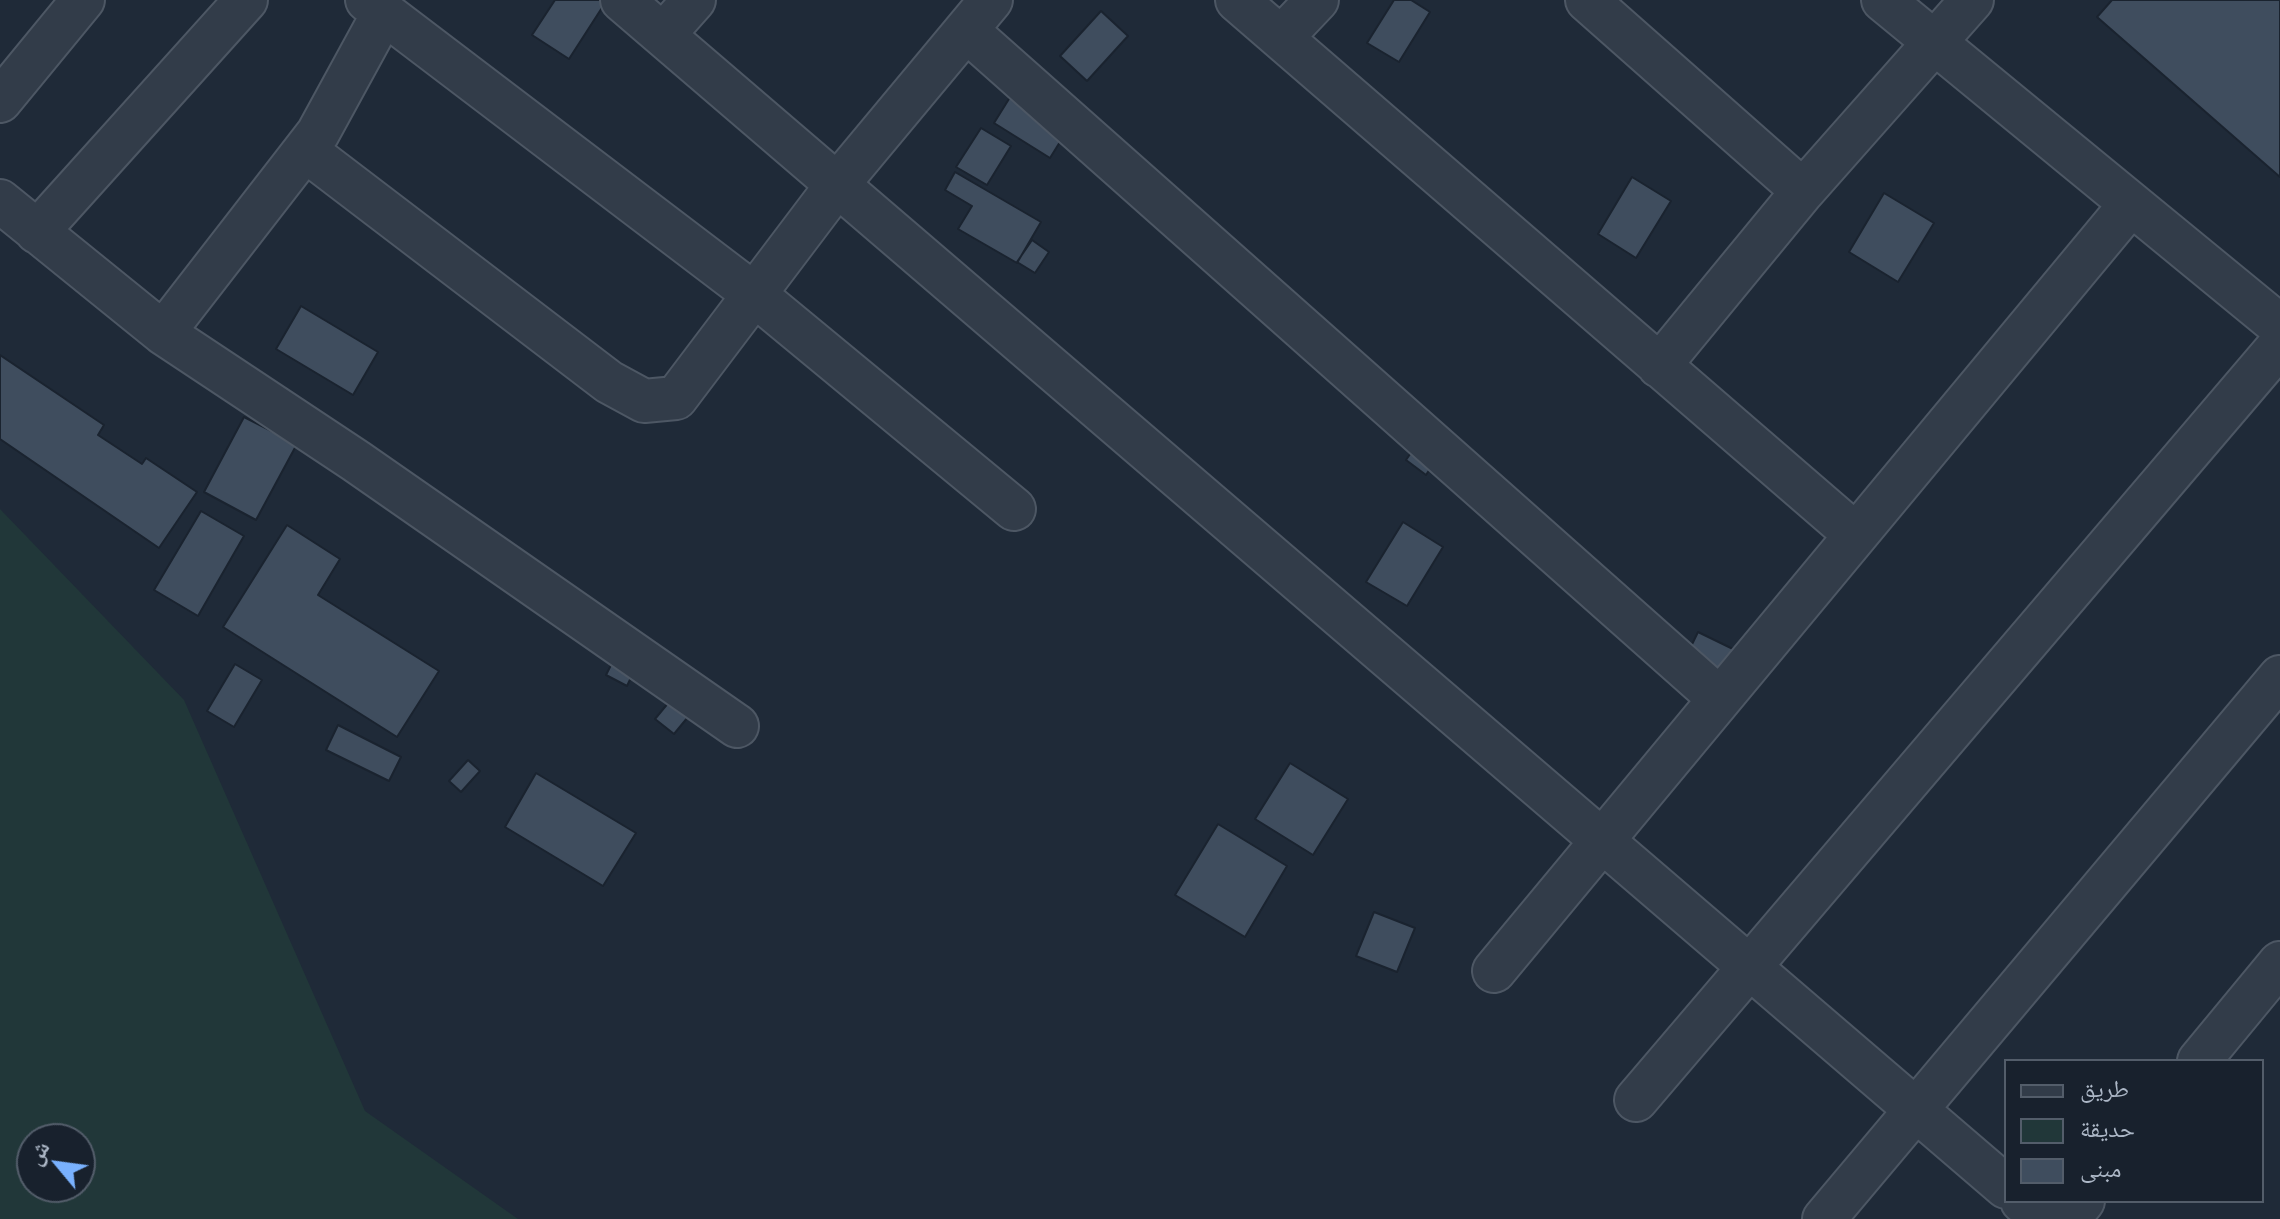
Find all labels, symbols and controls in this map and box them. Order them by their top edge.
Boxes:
legend [2004,1059,2264,1203]
text: طريق [2080,1073,2129,1102]
text: حديقة [2080,1113,2135,1142]
north arrow [16,1123,96,1203]
text: ش [20,1136,54,1169]
text: مبنى [2080,1153,2121,1182]

